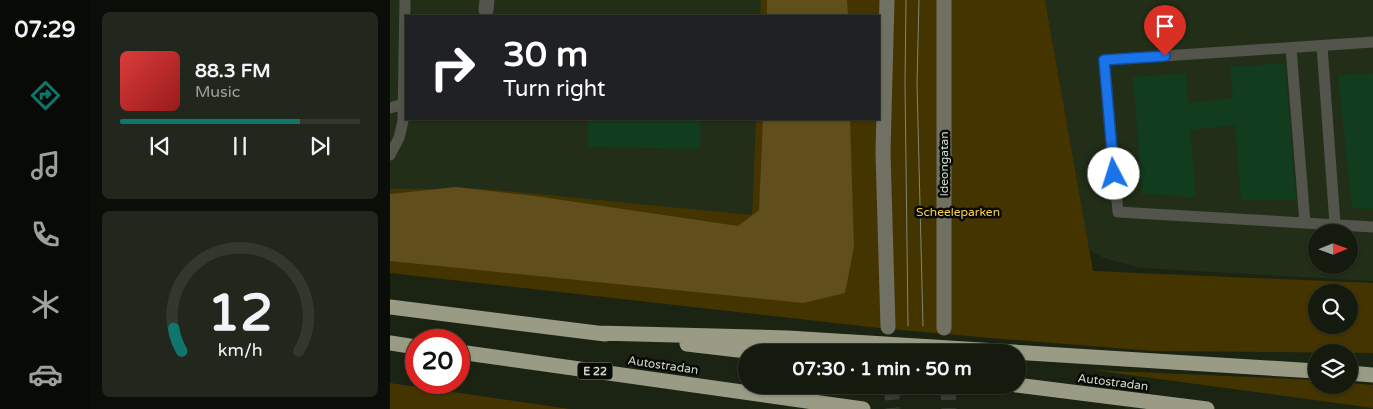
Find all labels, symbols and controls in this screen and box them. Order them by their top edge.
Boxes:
pin [1144,5,1186,56]
icon: arrive [1151,12,1179,40]
text: 07:29 [15,17,75,43]
text: 30 m [503,34,588,76]
icon: right [420,35,485,100]
text: 88.3 FM [195,60,271,82]
text: Turn right [503,76,605,102]
icon: directions [28,78,63,113]
text: Music [195,82,240,102]
street label: Ideongatan [937,131,951,197]
icon: previous [146,132,174,160]
icon: pause [226,132,254,160]
icon: next [306,132,334,160]
position arrow [1087,147,1139,199]
icon: music [28,148,63,183]
park label: Scheeleparken [916,205,1000,219]
icon: phone [28,217,63,252]
north arrow [1308,224,1358,274]
map controls [1308,224,1358,394]
text: 12 [207,282,273,345]
button: search [1308,284,1358,334]
icon: climate [28,287,63,322]
speed limit sign: 20 [405,329,470,394]
text: km/h [218,340,262,361]
button: layers [1308,344,1358,394]
street label: Autostradan [627,353,699,377]
icon: car [28,357,63,392]
text: 07:30 · 1 min · 50 m [792,358,972,380]
road number: E 22 [578,362,612,380]
street label: Autostradan [1077,371,1149,393]

